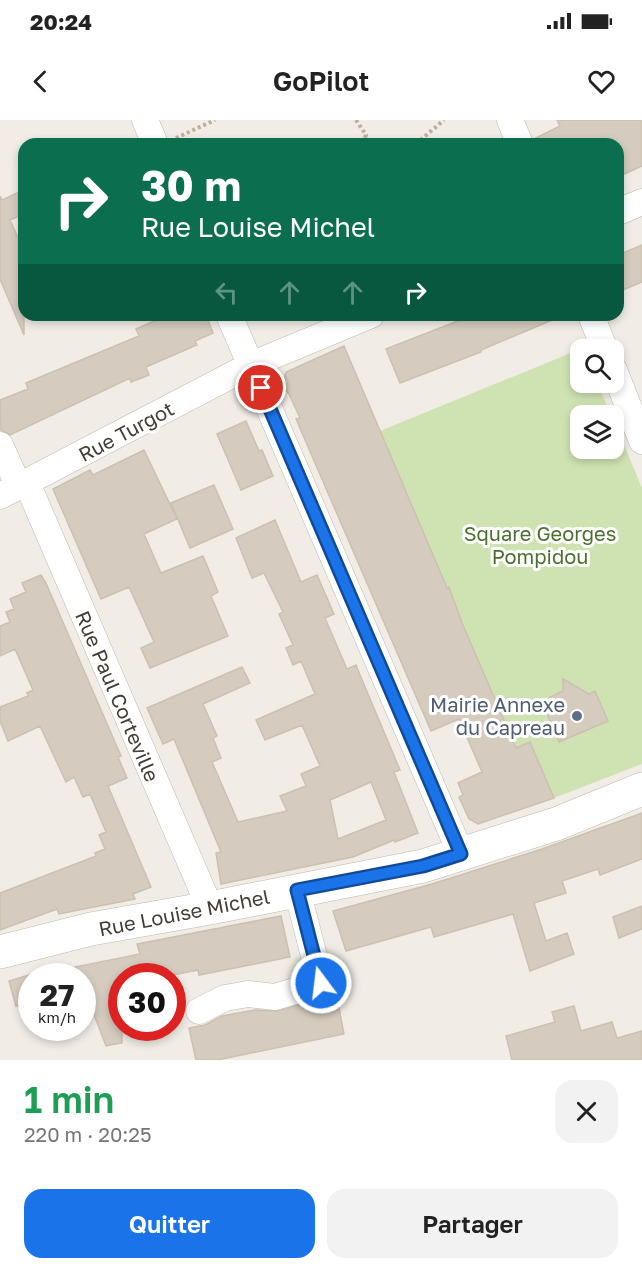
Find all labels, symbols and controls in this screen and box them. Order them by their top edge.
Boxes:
text: 20:24 [30,8,92,35]
icon: back [24,65,57,98]
text: GoPilot [273,65,369,97]
icon: heart [585,65,618,98]
text: 30 m [141,160,241,210]
icon: right [42,162,120,240]
text: Rue Louise Michel [141,211,375,243]
icon: left [210,276,243,309]
icon: ahead [273,276,306,309]
icon: ahead [336,276,369,309]
icon: right [399,276,432,309]
map controls [570,339,624,459]
button: search [570,339,624,393]
pin [235,362,286,413]
icon: arrive [244,371,277,404]
street label: Rue Turgot [74,396,178,466]
button: layers [570,405,624,459]
park label: Square Georges Pompidou [464,521,616,568]
street label: Rue Paul Corteville [71,607,165,785]
place label: Mairie Annexe du Capreau [430,692,565,739]
marker: Mairie Annexe du Capreau [570,709,584,723]
street label: Rue Louise Michel [97,884,271,940]
position arrow [289,951,353,1015]
speed limit sign: 30 [108,963,186,1041]
text: 27 [40,977,74,1013]
text: km/h [38,1008,76,1026]
text: 1 min [24,1078,114,1121]
button: close [555,1080,618,1143]
text: 220 m · 20:25 [24,1122,152,1146]
button: Quitter [24,1189,315,1258]
button: Partager [327,1189,618,1258]

